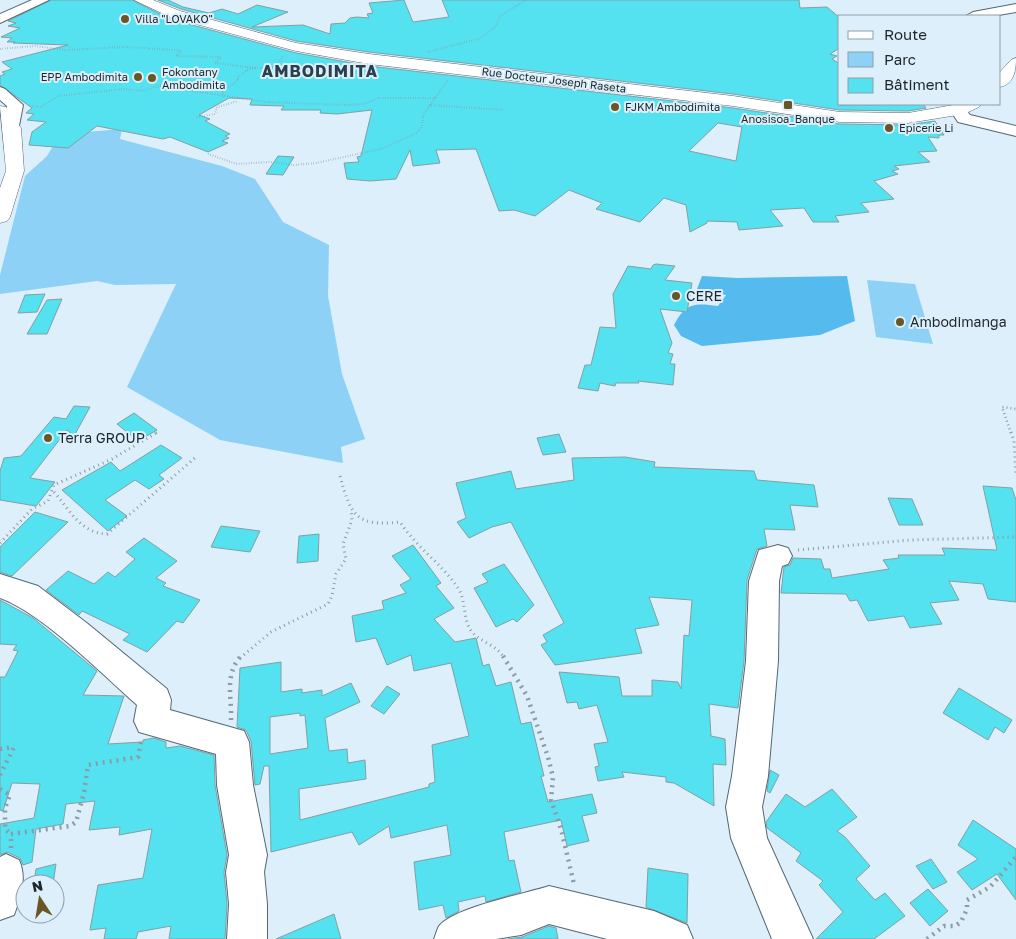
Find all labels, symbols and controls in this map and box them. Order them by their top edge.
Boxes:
place label: Villa "LOVAKO" [135,12,213,25]
marker: Villa "LOVAKO" [119,13,131,25]
legend [838,15,1001,105]
text: Route [884,25,927,43]
text: Parc [884,50,916,68]
district label: AMBODIMITA [262,61,378,81]
street label: Rue Docteur Joseph Raseta [481,64,627,95]
place label: Fokontany Ambodimita [162,65,225,91]
place label: EPP Ambodimita [41,70,128,83]
marker: EPP Ambodimita [132,71,144,83]
marker: Fokontany Ambodimita [146,72,158,84]
text: Bâtiment [884,75,949,93]
marker: Anosisoa_Banque [782,99,794,111]
place label: FJKM Ambodimita [625,100,720,113]
marker: FJKM Ambodimita [609,101,621,113]
place label: Anosisoa_Banque [741,112,835,125]
place label: Epicerie Li [899,121,953,134]
marker: Epicerie Li [883,122,895,134]
place label: CERE [686,287,722,304]
marker: CERE [670,290,682,302]
place label: Ambodimanga [910,313,1007,330]
marker: Ambodimanga [894,316,906,328]
place label: Terra GROUP [58,429,145,446]
marker: Terra GROUP [42,432,54,444]
north arrow [15,874,65,924]
text: N [30,876,44,895]

